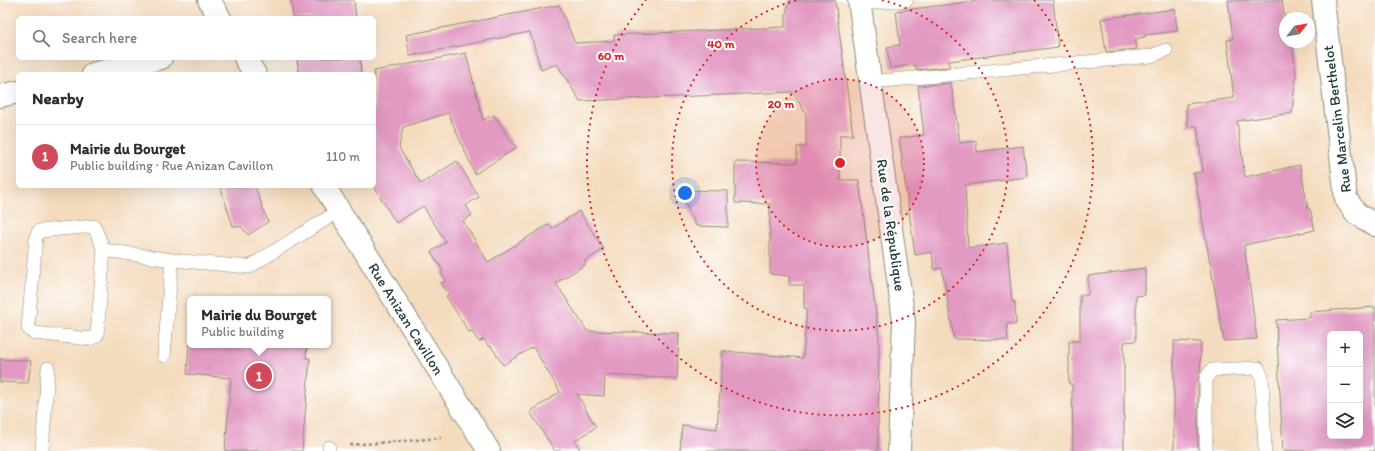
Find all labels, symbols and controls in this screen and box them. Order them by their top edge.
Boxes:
north arrow [1279,12,1315,48]
search box [16,16,376,60]
icon: search [30,27,52,49]
text: Search here [62,29,137,47]
text: 40 m [707,37,736,51]
street label: Rue Marcelin Berthelot [1319,44,1355,194]
text: 60 m [598,49,625,63]
text: Nearby [32,88,84,108]
text: 20 m [768,97,795,111]
text: Mairie du Bourget [70,140,185,158]
text: 1 [42,149,48,164]
text: 110 m [326,149,360,164]
centre of rings [833,156,847,170]
text: Public building · Rue Anizan Cavillon [70,158,273,173]
street label: Rue de la République [873,158,909,292]
your location [675,183,695,203]
street label: Rue Anizan Cavillon [364,260,448,379]
popup [187,296,331,348]
text: Mairie du Bourget [201,306,317,324]
text: Public building [201,324,284,339]
map controls [1327,331,1363,439]
button: + [1327,331,1363,367]
pin: 1 [246,361,272,391]
button: − [1327,367,1363,403]
button: layers [1327,403,1363,439]

